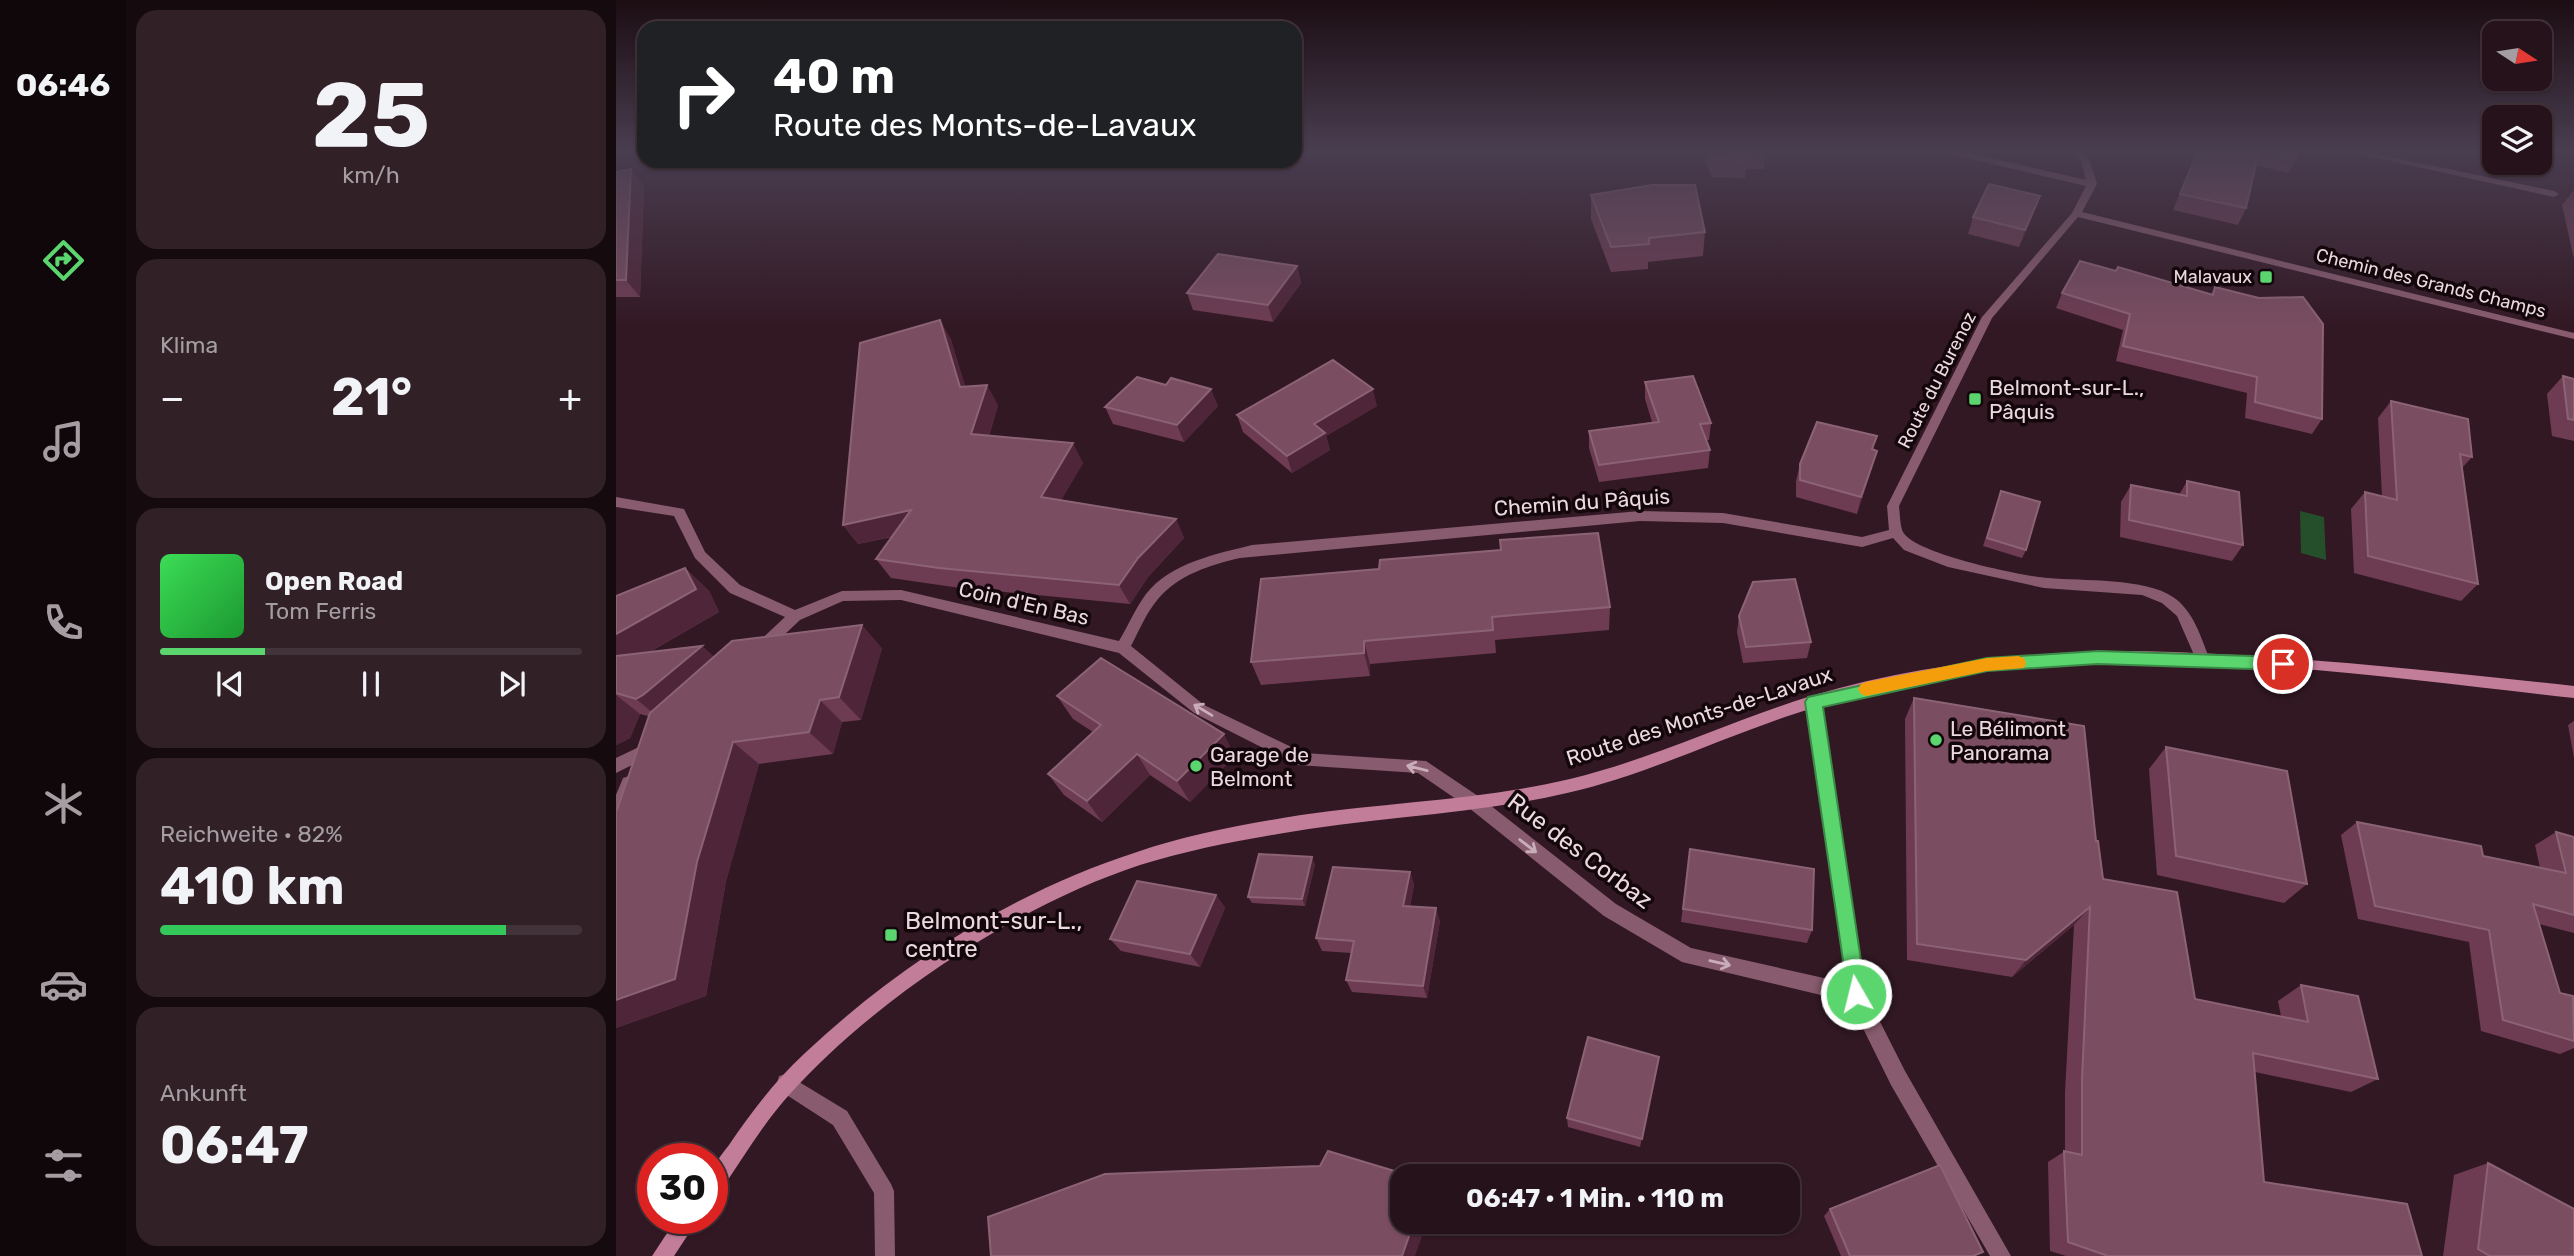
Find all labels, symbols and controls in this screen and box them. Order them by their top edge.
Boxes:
north arrow [2482,21,2552,91]
map controls [2482,21,2552,175]
text: 40 m [773,47,895,105]
icon: right [658,49,749,140]
text: 25 [312,61,430,169]
text: 06:46 [16,66,110,104]
button: layers [2482,105,2552,175]
text: Route des Monts-de-Lavaux [773,106,1197,144]
text: km/h [342,161,400,189]
icon: directions [39,236,88,285]
street label: Chemin des Grands Champs [2314,244,2548,322]
place label: Malavaux [2174,266,2252,288]
marker: Malavaux [2258,269,2274,285]
street label: Route du Burenoz [1893,308,1981,452]
text: Klima [160,331,218,359]
text: 21° [331,366,412,428]
text: − [160,375,185,421]
text: + [558,375,582,421]
place label: Belmont-sur-L., Pâquis [1989,375,2144,424]
marker: Belmont-sur-L., Pâquis [1967,391,1983,407]
icon: music [39,417,88,466]
street label: Chemin du Pâquis [1493,483,1671,521]
text: Open Road [265,566,403,597]
street label: Coin d'En Bas [956,576,1092,630]
text: Tom Ferris [265,597,376,625]
icon: phone [39,598,88,647]
pin [2253,634,2313,694]
icon: arrive [2264,645,2302,683]
street label: Route des Monts-de-Lavaux [1563,661,1835,771]
icon: previous [211,665,249,703]
icon: pause [352,665,390,703]
icon: next [493,665,531,703]
one-way arrow [1193,703,1213,717]
place label: Le Bélimont Panorama [1950,716,2066,765]
marker: Le Bélimont Panorama [1928,732,1944,748]
place label: Garage de Belmont [1210,742,1309,791]
marker: Garage de Belmont [1188,758,1204,774]
one-way arrow [1407,761,1429,774]
icon: climate [39,779,88,828]
street label: Rue des Corbaz [1502,787,1658,915]
text: Reichweite · 82% [160,820,343,848]
one-way arrow [1519,838,1537,853]
text: 410 km [160,855,345,917]
place label: Belmont-sur-L., centre [905,907,1082,963]
marker: Belmont-sur-L., centre [883,927,899,943]
one-way arrow [1708,957,1731,970]
position arrow [1819,957,1893,1031]
icon: car [39,960,88,1009]
text: Ankunft [160,1079,247,1107]
text: 06:47 [160,1114,308,1176]
icon: filters [39,1141,88,1190]
speed limit sign: 30 [637,1143,728,1234]
text: 06:47 · 1 Min. · 110 m [1466,1183,1724,1214]

